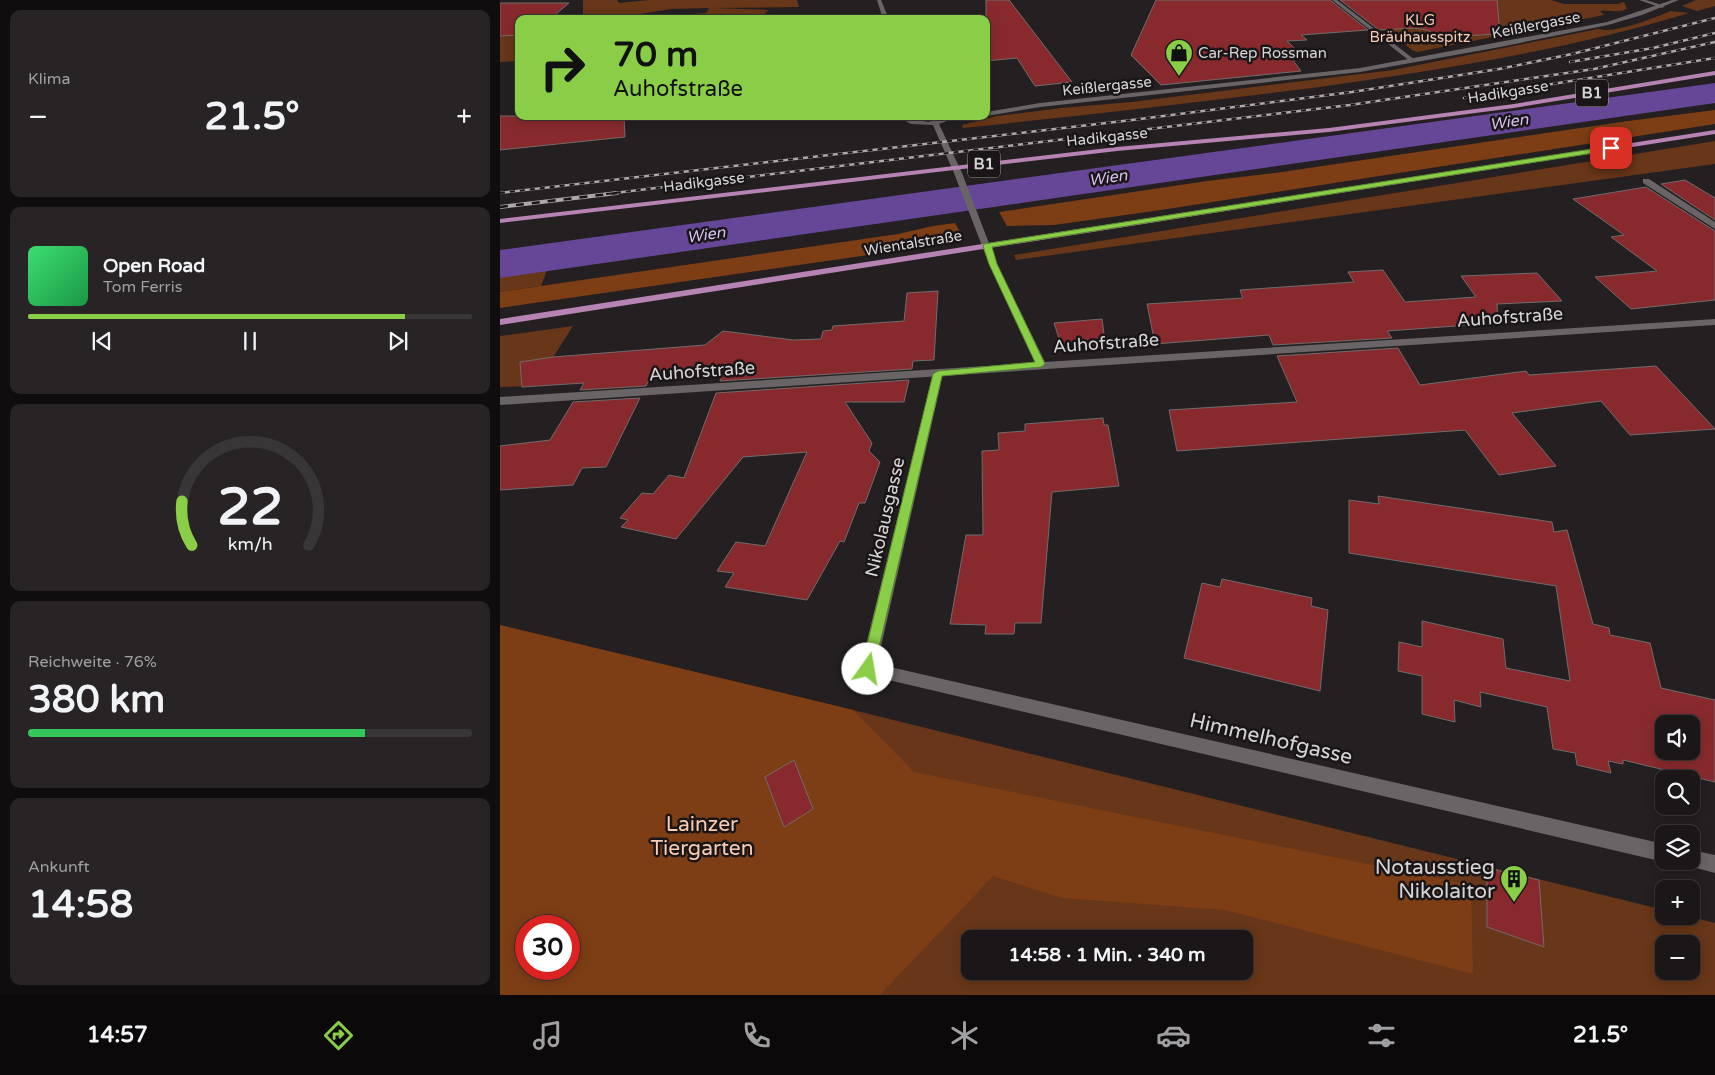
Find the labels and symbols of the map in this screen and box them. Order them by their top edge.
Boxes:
street label: Keißlergasse [1490,8,1582,42]
park label: KLG Bräuhausspitz [1370,11,1470,46]
shop icon: Car-Rep Rossman [1164,38,1194,77]
place label: Car-Rep Rossman [1198,44,1327,62]
street label: Keißlergasse [1061,72,1153,100]
street label: Hadikgasse [1466,77,1550,107]
road number: B1 [1576,80,1608,106]
water label: Wien [1488,109,1531,135]
street label: Hadikgasse [1065,124,1149,150]
pin [1590,127,1632,169]
road number: B1 [968,150,1000,178]
water label: Wien [1087,165,1130,191]
street label: Hadikgasse [662,168,746,196]
water label: Wien [685,222,728,248]
street label: Wientalstraße [863,226,963,260]
street label: Auhofstraße [1456,302,1564,332]
street label: Auhofstraße [1052,328,1160,358]
street label: Auhofstraße [648,356,756,386]
street label: Nikolausgasse [861,455,909,579]
position arrow [841,642,893,694]
street label: Himmelhofgasse [1187,708,1355,770]
park label: Lainzer Tiergarten [650,812,754,861]
place label: Notausstieg Nikolaitor [1375,855,1495,904]
building icon: Notausstieg Nikolaitor [1499,864,1529,903]
speed limit sign: 30 [515,915,580,980]

